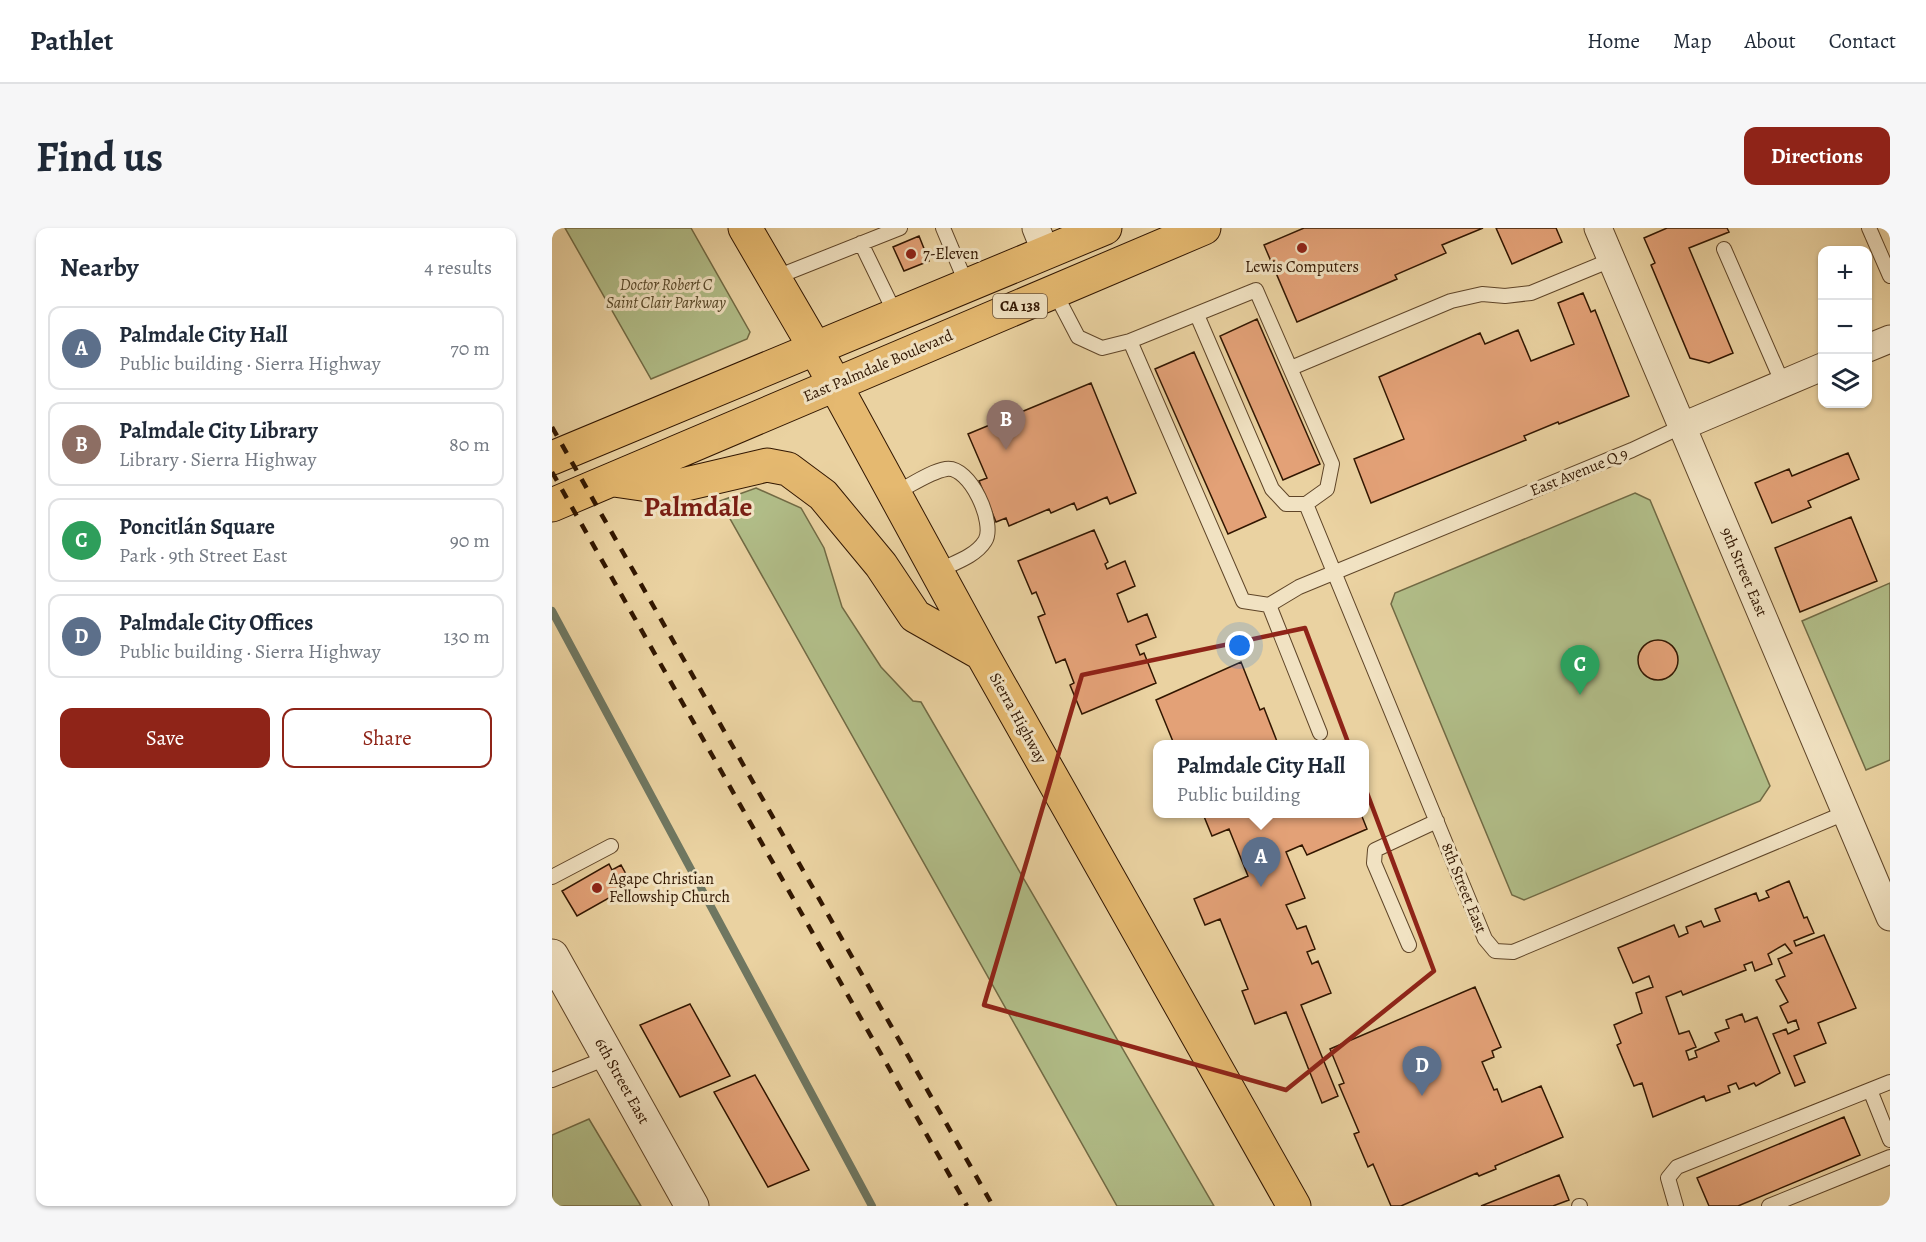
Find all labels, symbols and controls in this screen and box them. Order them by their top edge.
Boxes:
text: Pathlet [30,22,113,60]
text: Home [1587,27,1640,55]
text: Map [1673,27,1711,55]
text: About [1744,27,1796,55]
text: Contact [1829,27,1896,55]
button: Directions [1744,127,1890,185]
text: Find us [36,128,163,185]
marker: Lewis Computers [1295,241,1309,255]
place label: 7-Eleven [923,243,979,265]
map controls [1818,246,1872,408]
button: + [1818,246,1872,300]
marker: 7-Eleven [904,247,918,261]
text: Nearby [60,250,139,285]
text: 4 results [424,254,492,281]
place label: Lewis Computers [1245,256,1359,278]
park label: Doctor Robert C Saint Clair Parkway [606,274,726,314]
road number: CA 138 [993,294,1047,318]
button: − [1818,300,1872,354]
text: Palmdale City Hall [119,320,288,350]
street label: East Palmdale Boulevard [800,324,957,408]
text: A [75,335,88,362]
text: 70 m [450,335,490,362]
text: Public building · Sierra Highway [119,350,381,377]
button: layers [1818,354,1872,408]
pin: B [986,400,1026,450]
text: Palmdale City Library [119,416,318,446]
text: B [75,431,88,458]
text: 80 m [449,431,490,458]
street label: East Avenue Q 9 [1527,442,1631,502]
text: Library · Sierra Highway [119,446,316,473]
district label: Palmdale [644,488,752,526]
text: Poncitlán Square [119,512,275,542]
street label: 9th Street East [1715,524,1773,620]
text: C [75,527,88,554]
text: 90 m [450,527,490,554]
text: Park · 9th Street East [119,542,287,569]
text: Palmdale City Offices [119,608,313,638]
text: D [75,623,88,650]
text: 130 m [444,623,490,650]
your location [1225,631,1254,660]
text: Public building · Sierra Highway [119,638,381,665]
pin: C [1560,646,1600,695]
street label: Sierra Highway [984,669,1052,768]
button: Save [60,708,270,768]
button: Share [282,708,492,768]
popup [1153,740,1369,818]
text: Palmdale City Hall [1177,751,1345,781]
text: Public building [1177,781,1301,808]
pin: A [1242,838,1280,887]
street label: 8th Street East [1436,840,1492,936]
place label: Agape Christian Fellowship Church [608,868,731,908]
marker: Agape Christian Fellowship Church [590,881,604,895]
street label: 6th Street East [589,1034,655,1128]
pin: D [1402,1046,1442,1096]

